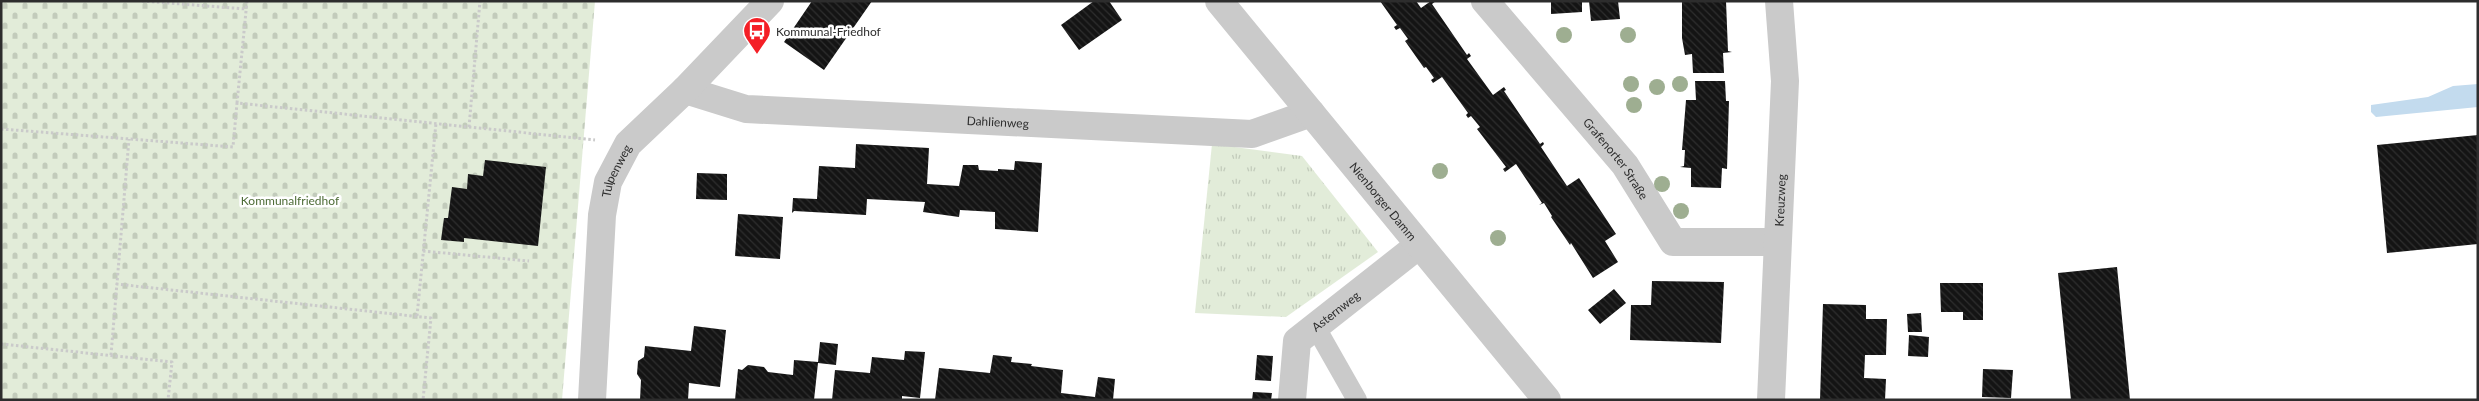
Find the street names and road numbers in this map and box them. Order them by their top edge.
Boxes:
street label: Dahlienweg [966,112,1029,130]
street label: Grafenorter Straße [1580,114,1652,202]
street label: Tulpenweg [598,142,634,198]
street label: Nienborger Damm [1347,159,1420,243]
street label: Kreuzweg [1771,174,1788,227]
street label: Asternweg [1308,287,1362,334]

